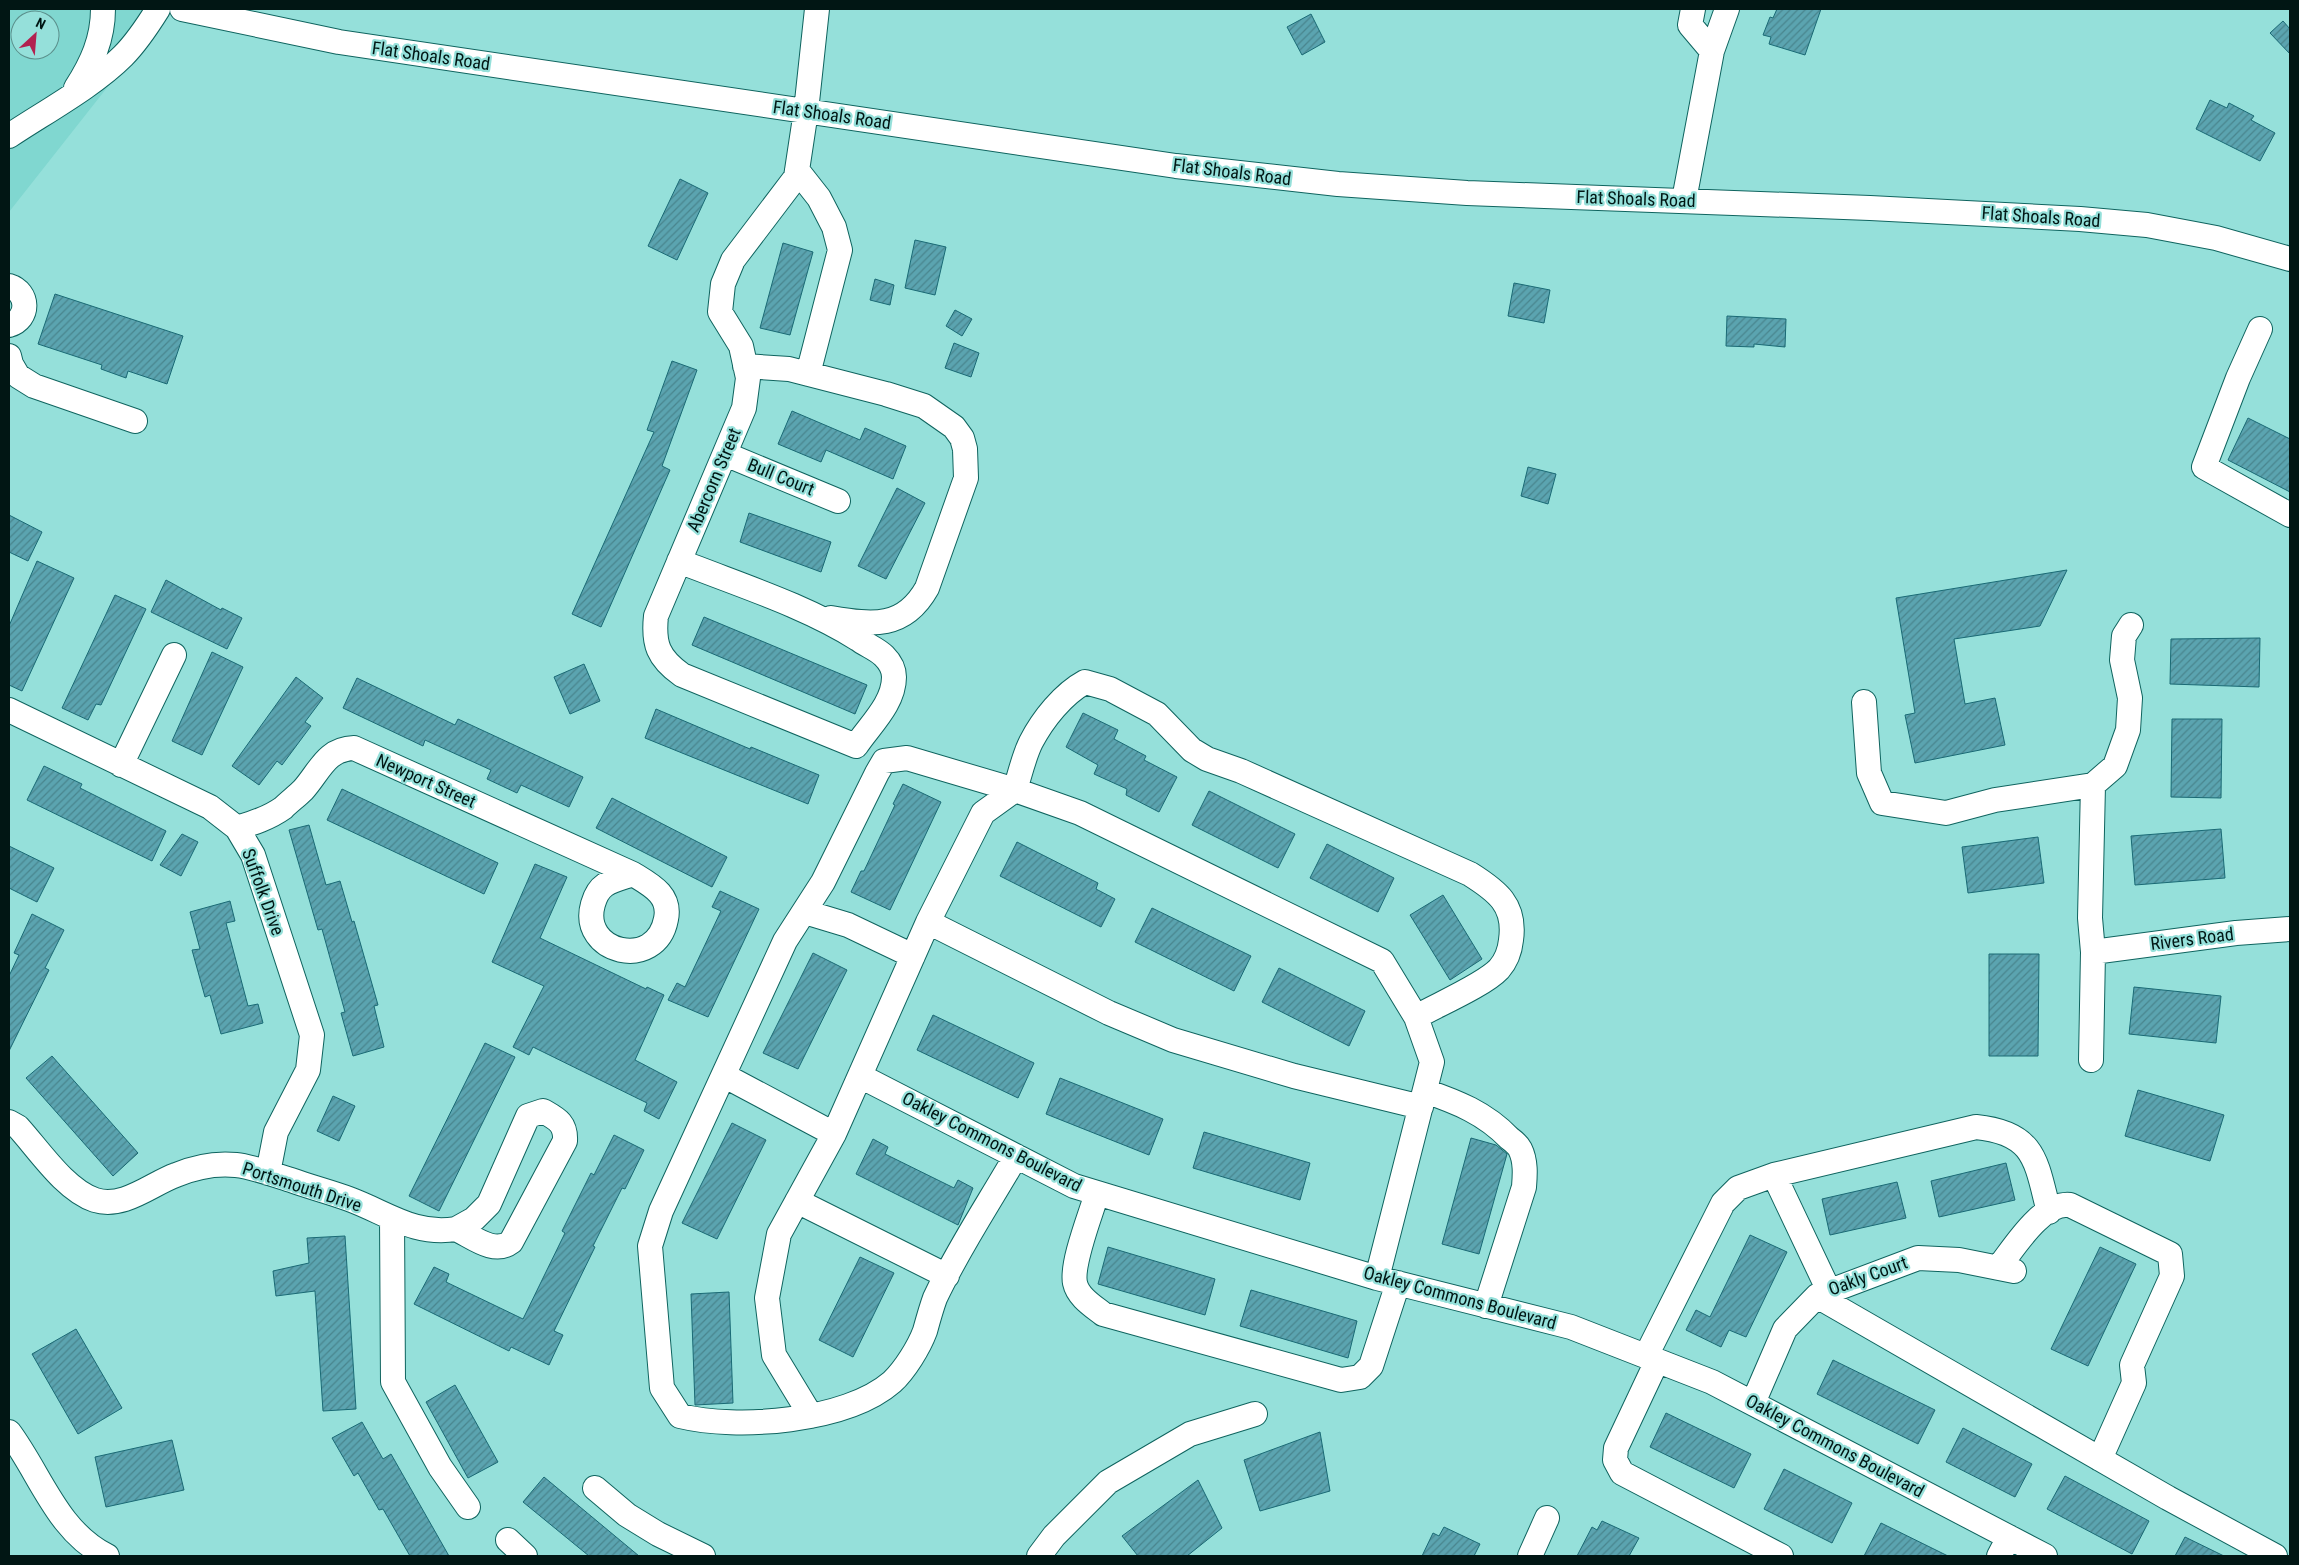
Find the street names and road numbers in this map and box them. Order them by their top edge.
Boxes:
street label: Flat Shoals Road [371,37,492,74]
street label: Flat Shoals Road [772,96,893,133]
street label: Flat Shoals Road [1172,154,1292,189]
street label: Flat Shoals Road [1576,186,1696,211]
street label: Flat Shoals Road [1981,202,2101,231]
street label: Abercorn Street [682,425,745,535]
street label: Bull Court [745,454,818,499]
street label: Newport Street [373,749,479,812]
street label: Suffolk Drive [238,846,289,938]
street label: Rivers Road [2149,923,2235,954]
street label: Oakley Commons Boulevard [899,1087,1085,1196]
street label: Portsmouth Drive [240,1157,364,1216]
street label: Oakly Court [1825,1252,1910,1300]
street label: Oakley Commons Boulevard [1362,1262,1559,1333]
street label: Oakley Commons Boulevard [1743,1390,1928,1501]

